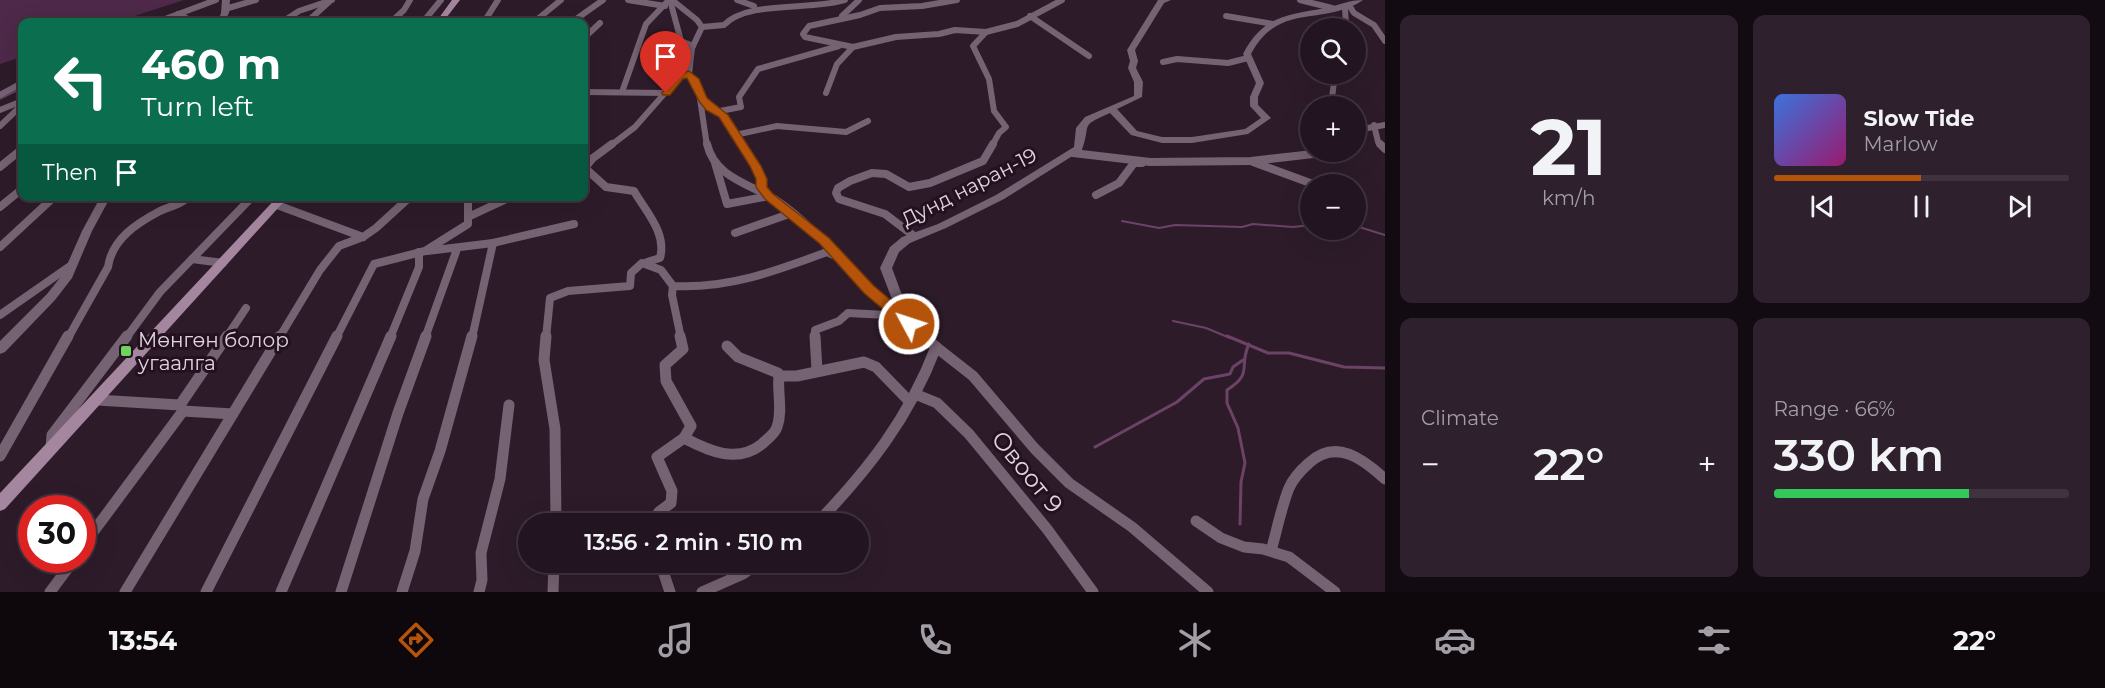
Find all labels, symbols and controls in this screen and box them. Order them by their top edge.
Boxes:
map controls [1300,18,1366,240]
button: search [1300,18,1366,84]
pin [640,31,691,93]
text: 460 m [141,38,281,90]
icon: arrive [649,40,682,73]
icon: left [42,42,120,120]
text: Turn left [141,90,254,123]
button: + [1300,96,1366,162]
text: 21 [1530,99,1607,195]
text: Slow Tide [1864,105,1974,132]
text: Marlow [1864,132,1937,156]
street label: Дунд наран-19 [897,143,1041,231]
icon: arrive [110,156,143,189]
text: Then [42,159,98,186]
button: − [1300,174,1366,240]
text: km/h [1542,186,1595,210]
icon: previous [1806,190,1839,223]
icon: pause [1905,190,1938,223]
icon: next [2003,190,2036,223]
position arrow [877,292,941,356]
place label: Мөнгөн болор угаалга [137,328,289,375]
marker: Мөнгөн болор угаалга [119,344,133,358]
text: Range · 66% [1774,397,1895,421]
text: Climate [1421,406,1499,430]
street label: Овоот 9 [985,425,1069,519]
text: 330 km [1774,427,1944,482]
text: 22° [1533,436,1604,491]
text: − [1421,444,1440,484]
text: + [1698,444,1717,484]
speed limit sign: 30 [18,495,96,573]
text: 13:56 · 2 min · 510 m [584,529,803,556]
icon: directions [395,619,437,661]
icon: music [655,619,697,661]
icon: phone [914,619,956,661]
icon: climate [1174,619,1216,661]
icon: car [1434,619,1476,661]
icon: filters [1693,619,1735,661]
text: 13:54 [109,624,177,657]
text: 22° [1953,624,1996,657]

